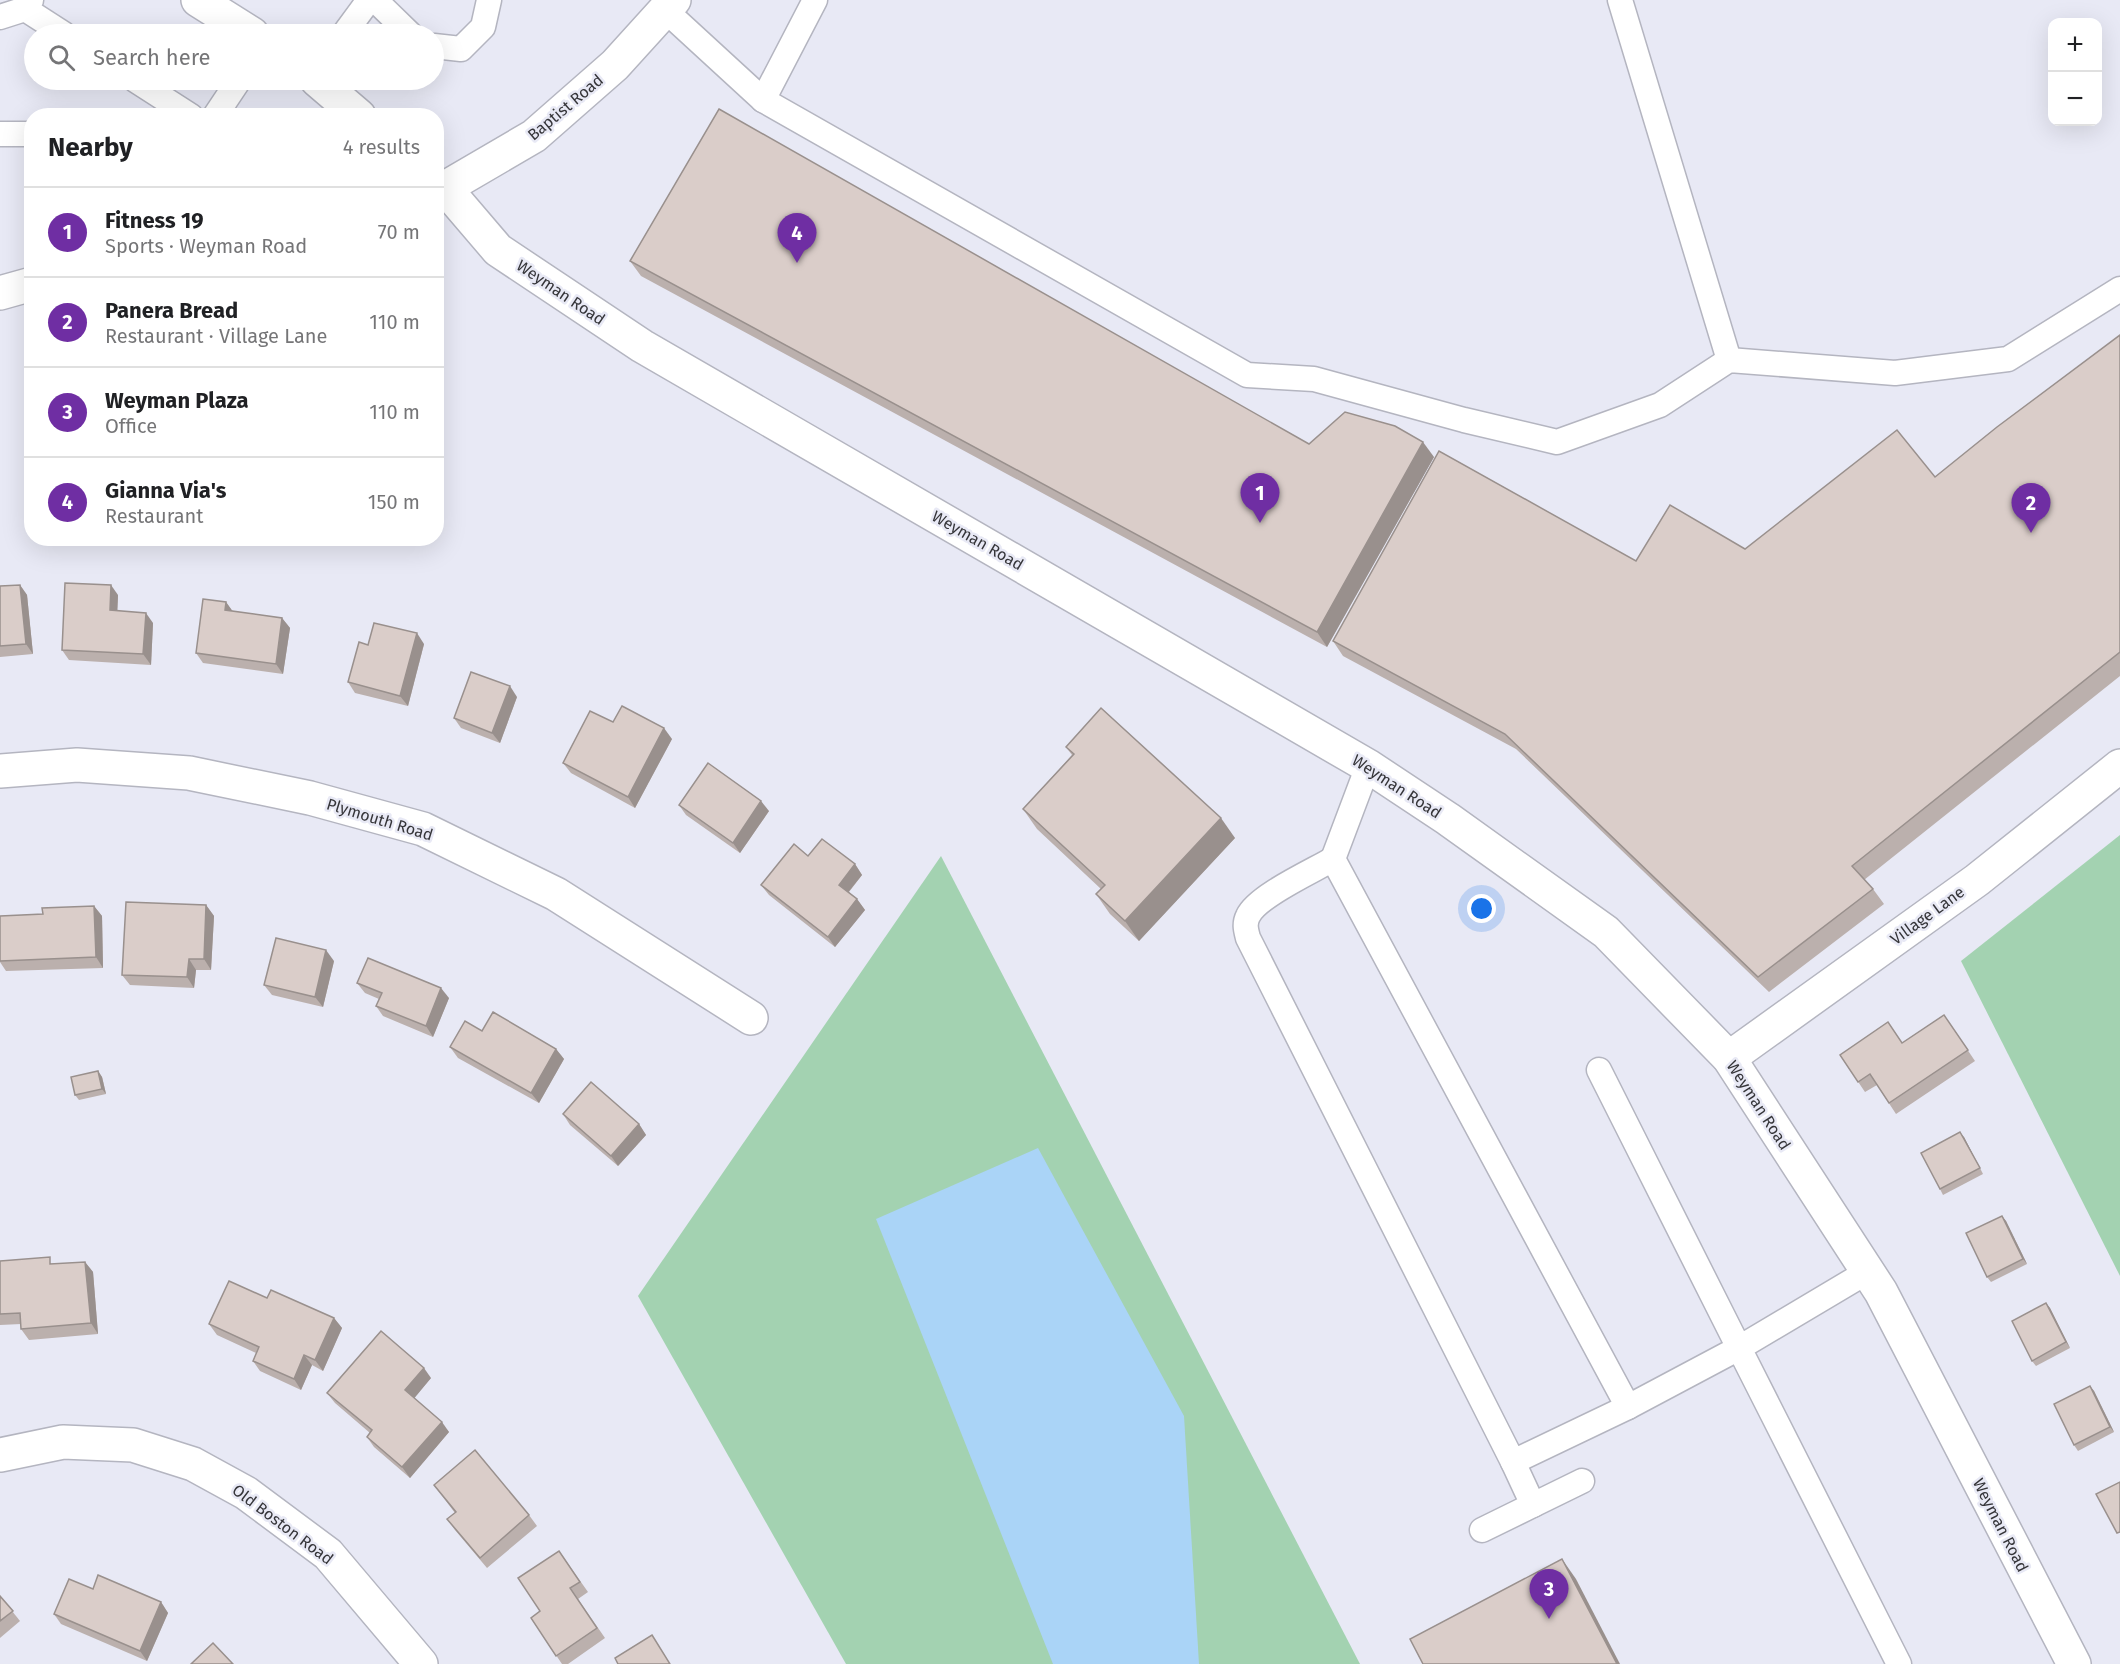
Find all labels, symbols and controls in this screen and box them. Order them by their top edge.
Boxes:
map controls [2048,18,2102,126]
button: + [2048,18,2102,72]
search box [24,24,444,90]
icon: search [45,41,78,74]
text: Search here [93,44,211,71]
street label: Baptist Road [524,70,607,144]
button: − [2048,72,2102,126]
text: Nearby [48,132,133,163]
text: 4 results [343,135,420,159]
text: Fitness 19 [105,207,203,234]
pin: 4 [778,214,816,263]
text: 1 [63,220,72,244]
text: 70 m [378,220,420,244]
text: Sports · Weyman Road [105,234,307,258]
street label: Weyman Road [513,256,609,329]
text: Panera Bread [105,297,238,324]
text: 2 [62,310,73,334]
text: 110 m [369,310,420,334]
text: Restaurant · Village Lane [105,324,327,348]
text: Weyman Plaza [105,387,249,414]
text: 3 [62,400,73,424]
text: 110 m [369,400,420,424]
text: Office [105,414,157,438]
pin: 1 [1240,474,1280,523]
text: Gianna Via's [105,477,226,504]
pin: 2 [2012,484,2050,533]
text: 4 [62,490,73,514]
text: 150 m [368,490,420,514]
text: Restaurant [105,504,203,528]
street label: Weyman Road [929,507,1027,574]
street label: Weyman Road [1349,751,1445,822]
street label: Plymouth Road [324,794,435,845]
street label: Village Lane [1887,882,1968,949]
your location [1467,894,1496,923]
street label: Weyman Road [1723,1057,1794,1153]
street label: Weyman Road [1969,1475,2032,1575]
street label: Old Boston Road [228,1480,337,1569]
pin: 3 [1530,1570,1568,1619]

